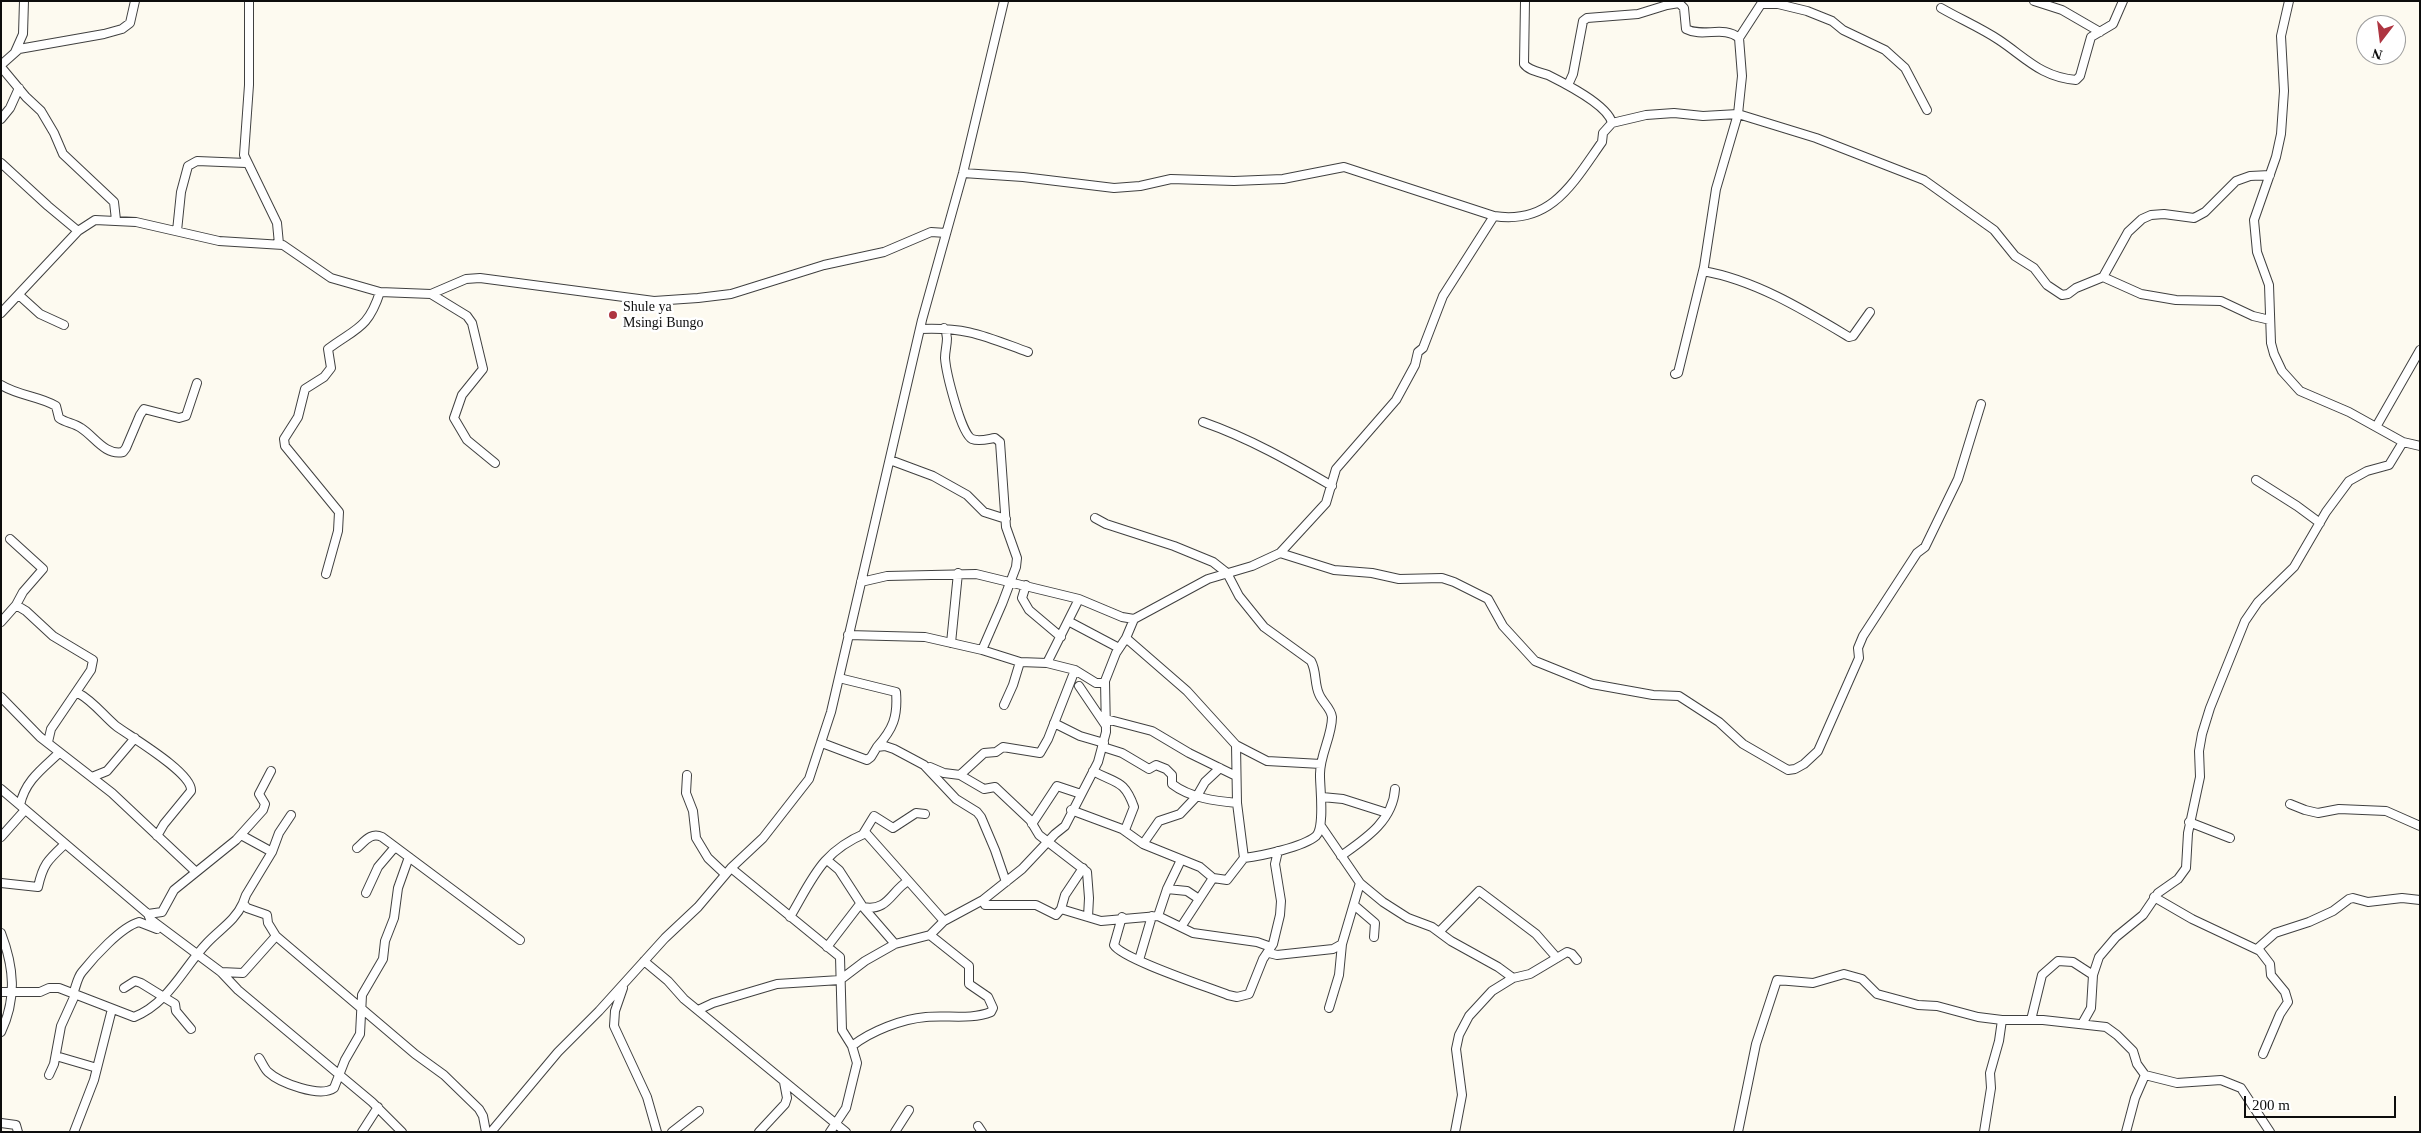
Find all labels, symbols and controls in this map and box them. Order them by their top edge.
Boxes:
north arrow [2356,15,2406,65]
text: N [2370,45,2384,63]
place label: Shule ya Msingi Bungo [623,299,704,332]
marker: Shule ya Msingi Bungo [607,309,619,321]
scale bar [2246,1086,2398,1118]
text: 200 m [2252,1097,2290,1113]

